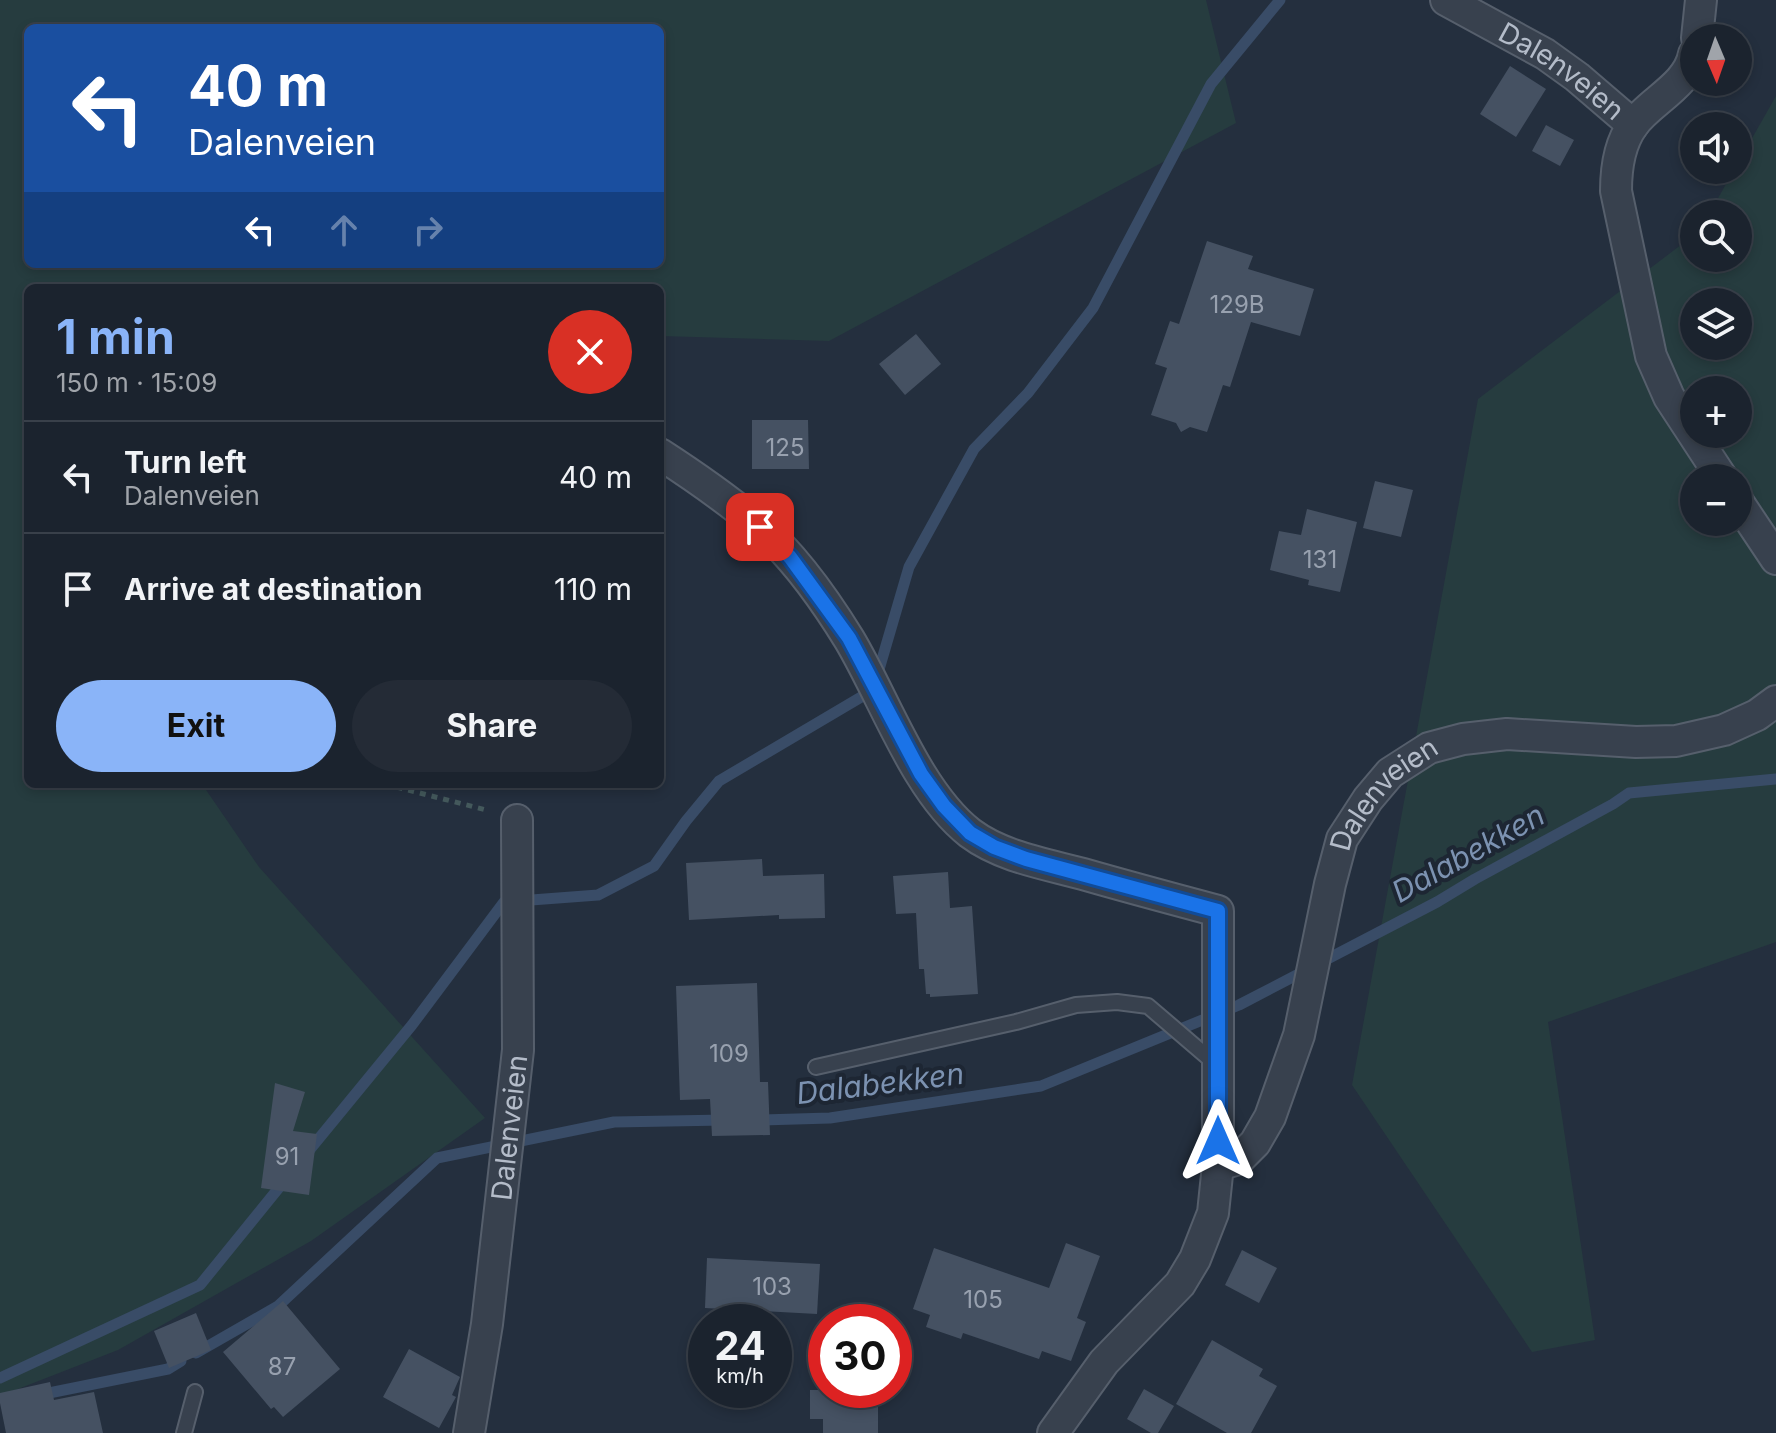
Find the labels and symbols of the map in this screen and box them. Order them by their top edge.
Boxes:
street label: Dalenveien [1493,15,1631,127]
north arrow [1680,24,1752,96]
house number: 129B [1210,290,1264,319]
house number: 125 [766,433,805,462]
pin [726,493,794,561]
house number: 131 [1303,545,1337,574]
street label: Dalenveien [1323,730,1444,854]
water label: Dalabekken [1386,796,1550,910]
house number: 109 [709,1039,749,1068]
street label: Dalenveien [484,1053,534,1202]
water label: Dalabekken [794,1055,966,1111]
position arrow [1176,1099,1260,1183]
house number: 91 [275,1142,299,1171]
house number: 103 [752,1272,792,1301]
house number: 105 [963,1285,1003,1314]
speed limit sign: 30 [808,1304,912,1408]
house number: 87 [268,1352,296,1381]

